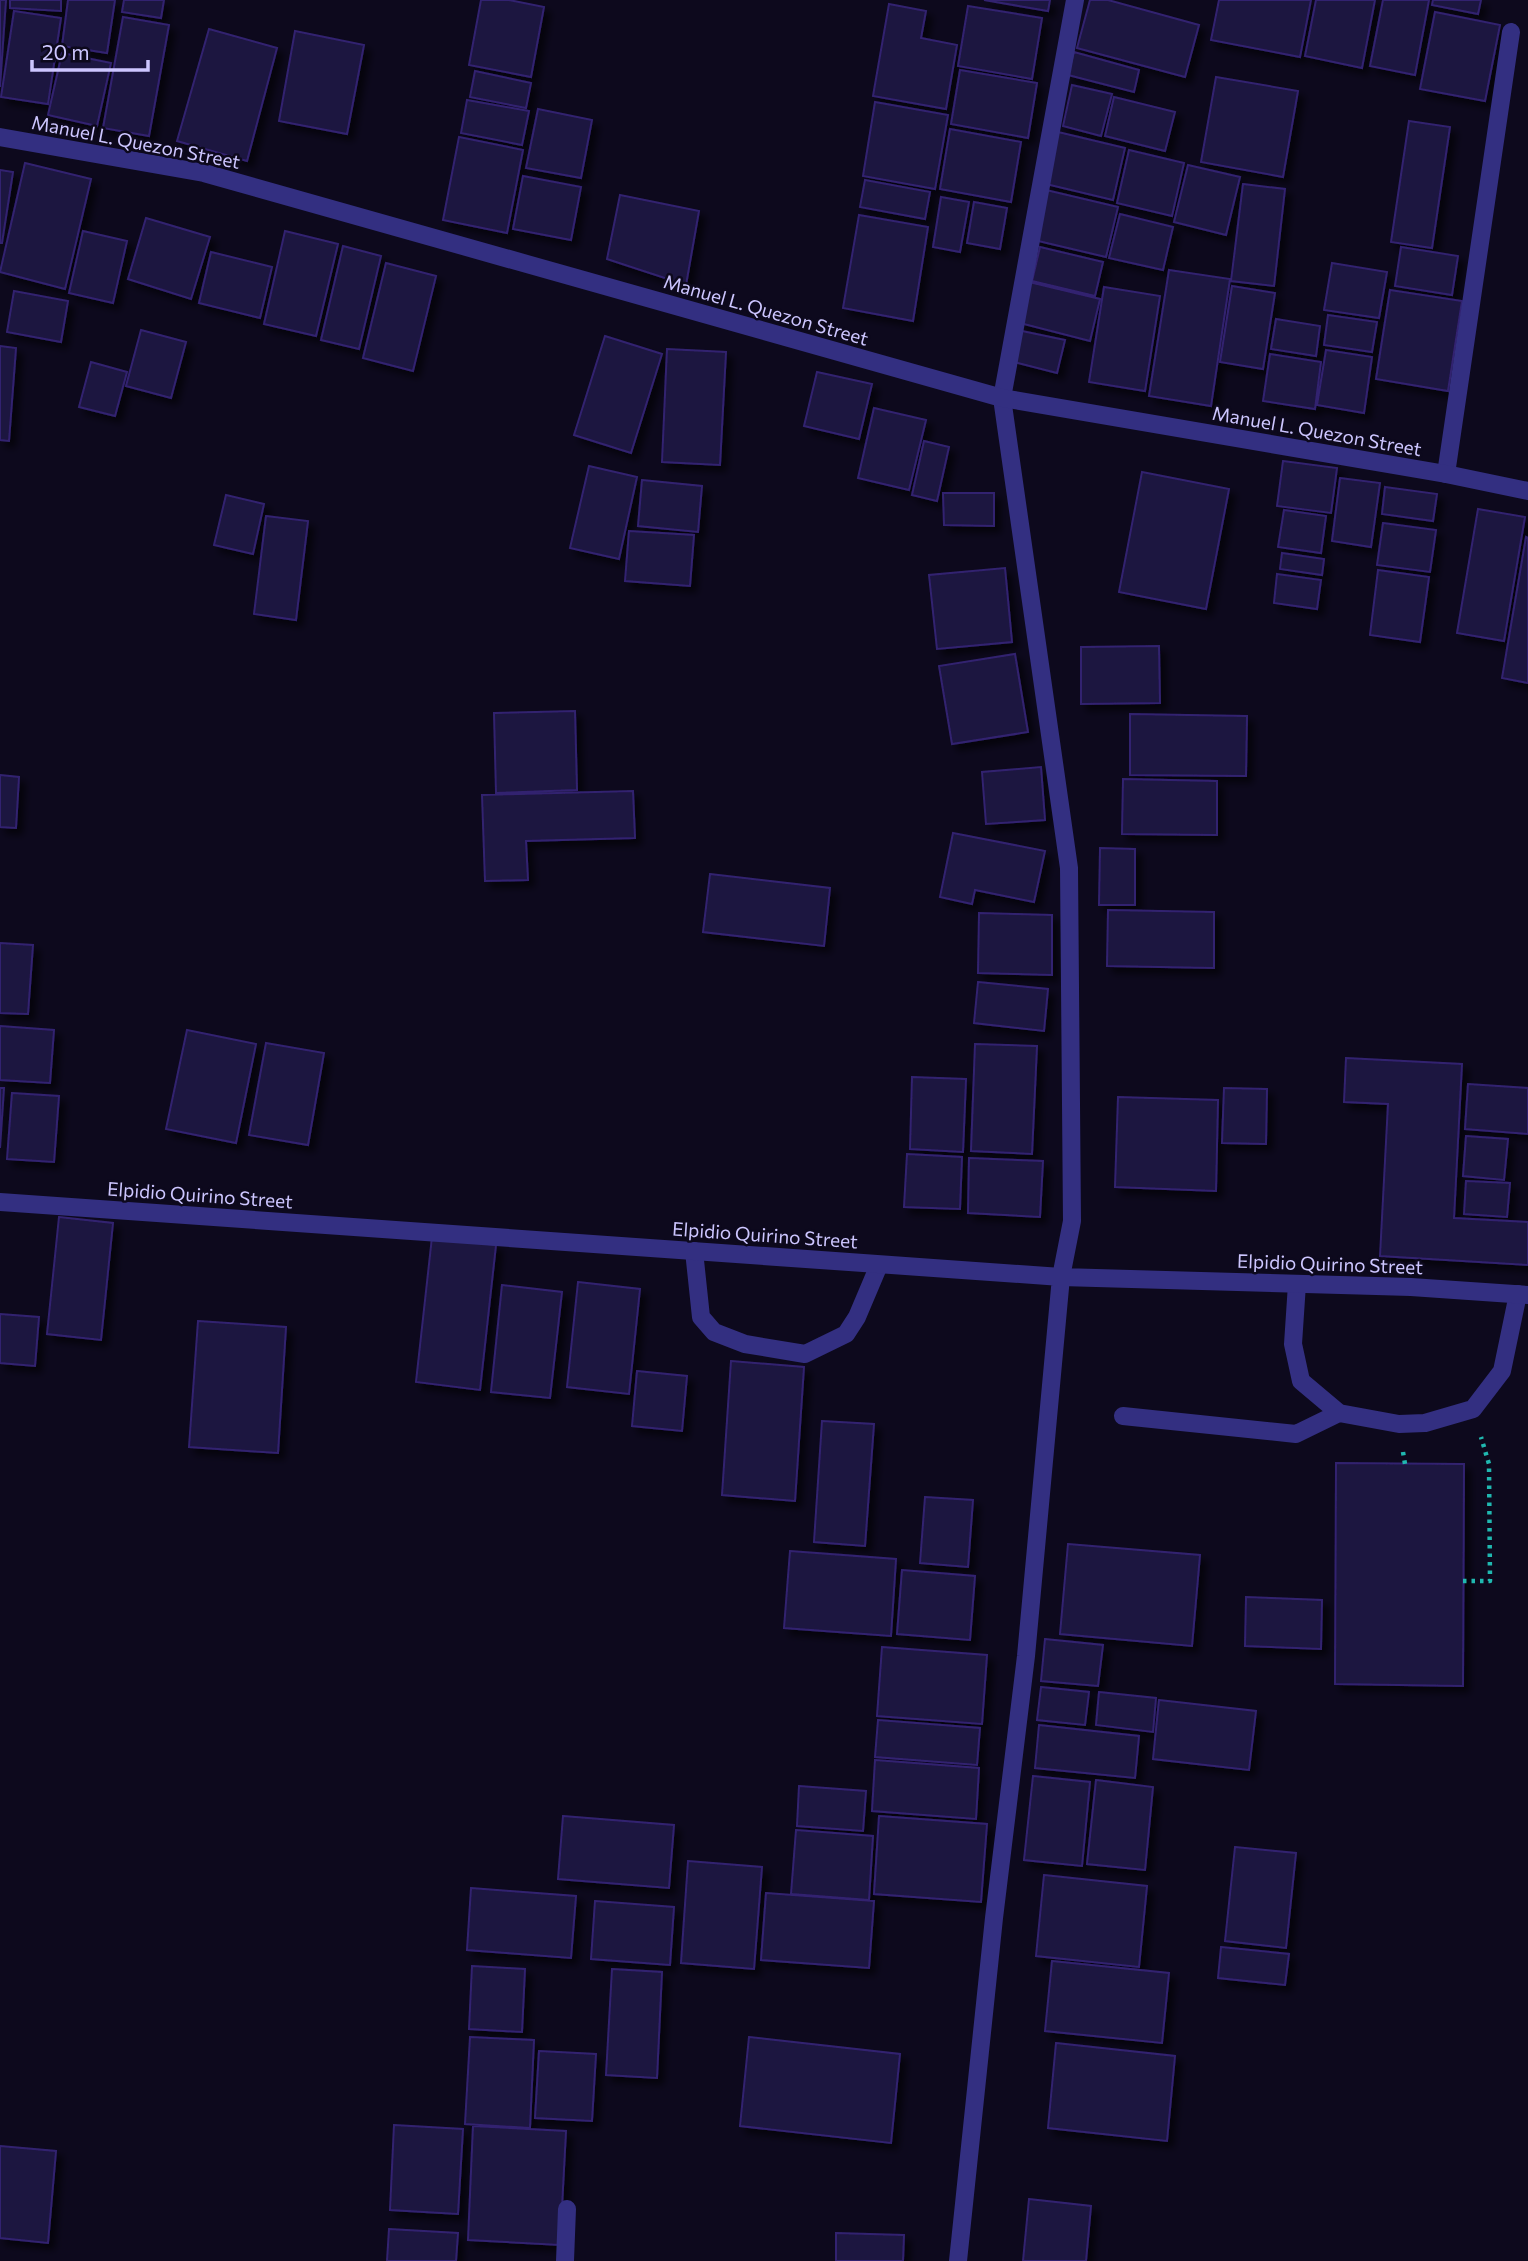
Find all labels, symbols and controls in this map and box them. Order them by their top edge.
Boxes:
scale bar [32,28,147,72]
text: 20 m [42,39,90,64]
street label: Manuel L. Quezon Street [30,110,243,173]
street label: Manuel L. Quezon Street [661,269,871,350]
street label: Manuel L. Quezon Street [1211,401,1424,460]
street label: Elpidio Quirino Street [106,1177,294,1212]
street label: Elpidio Quirino Street [671,1217,859,1252]
street label: Elpidio Quirino Street [1237,1249,1424,1278]

